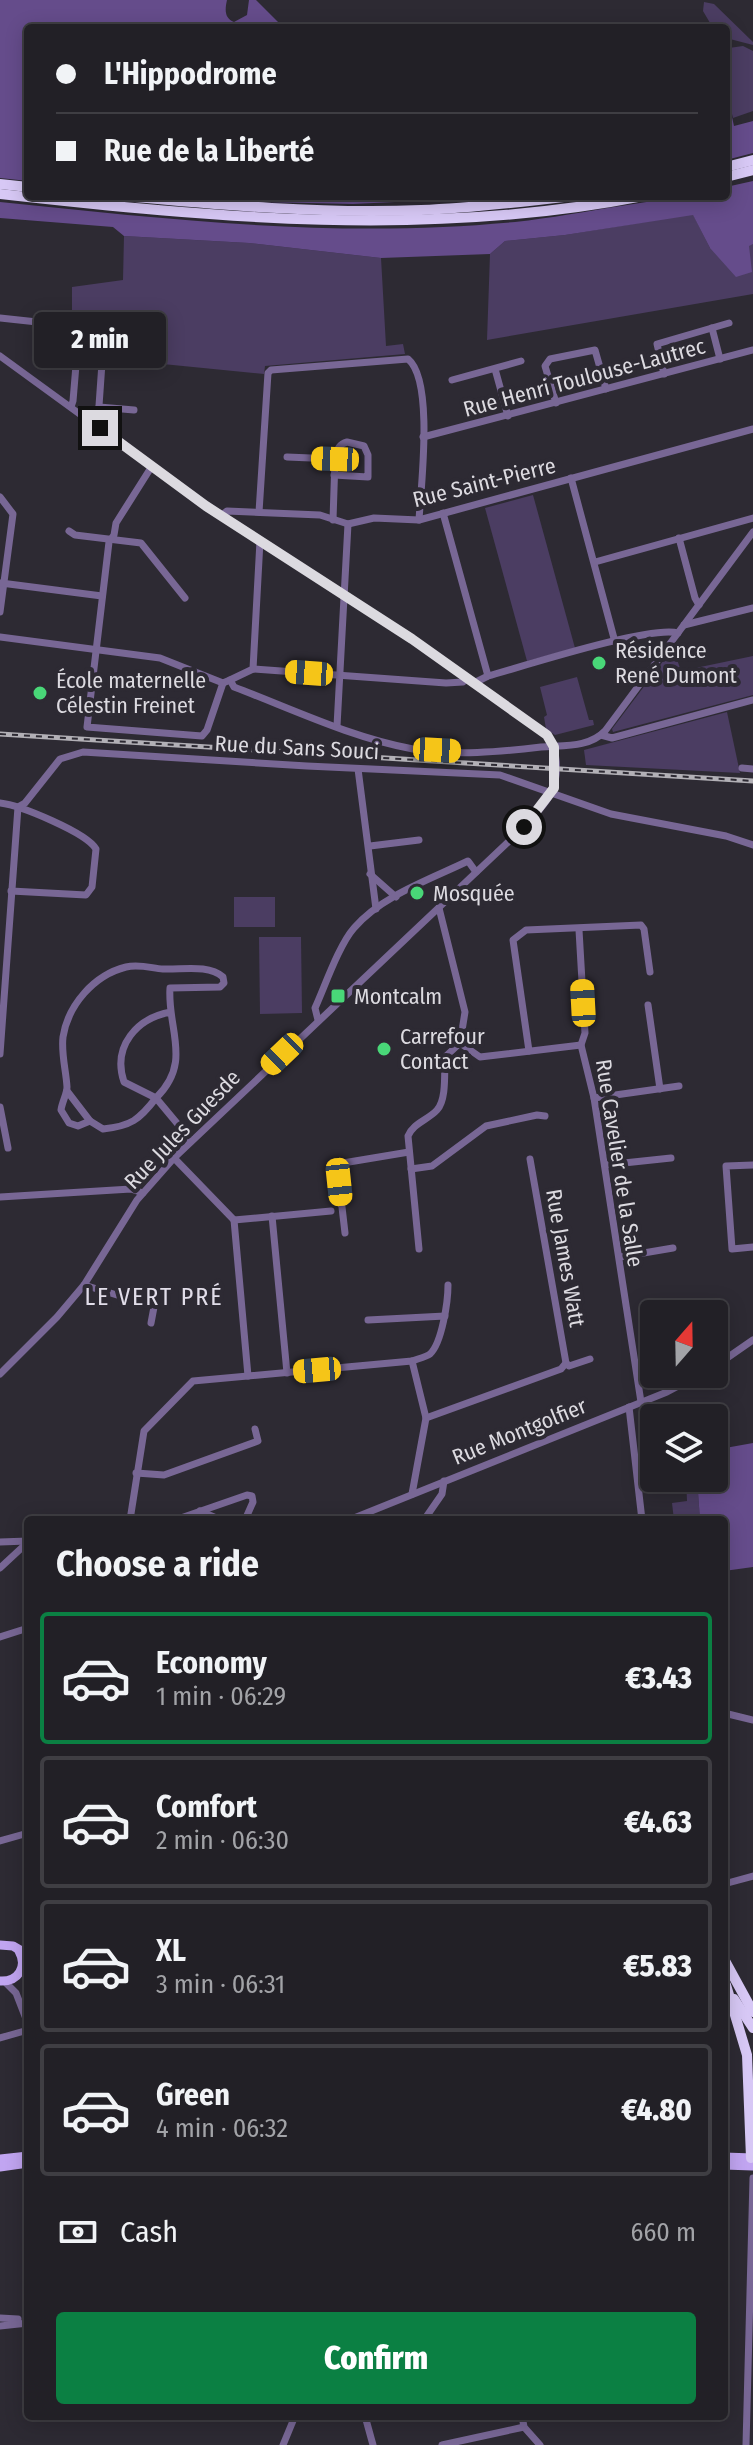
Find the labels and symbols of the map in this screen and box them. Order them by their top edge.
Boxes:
callout: 2 min [34,312,166,368]
street label: Rue Henri Toulouse-Lautrec [460,332,709,423]
route end [82,410,118,446]
car [311,446,359,472]
street label: Rue Saint-Pierre [410,452,558,513]
place label: Résidence René Dumont [615,637,738,689]
marker: Résidence René Dumont [590,654,608,672]
car [284,659,334,687]
place label: École maternelle Célestin Freinet [56,667,206,719]
marker: École maternelle Célestin Freinet [31,684,49,702]
street label: Rue du Sans Souci [214,730,380,765]
car [412,737,462,763]
route start [506,809,542,845]
place label: Mosquée [433,880,515,907]
marker: Mosquée [408,884,426,902]
car [570,978,596,1028]
place label: Montcalm [354,983,442,1010]
marker: Montcalm [329,987,347,1005]
place label: Carrefour Contact [400,1023,485,1075]
car [256,1029,308,1079]
marker: Carrefour Contact [375,1040,393,1058]
street label: Rue Cavelier de la Salle [590,1057,649,1269]
street label: Rue Jules Guesde [119,1064,246,1195]
car [325,1157,353,1207]
street label: Rue James Watt [540,1187,591,1330]
district label: LE VERT PRÉ [84,1282,224,1311]
north arrow [640,1300,728,1388]
car [292,1356,342,1384]
street label: Rue Montgolfier [448,1392,591,1471]

